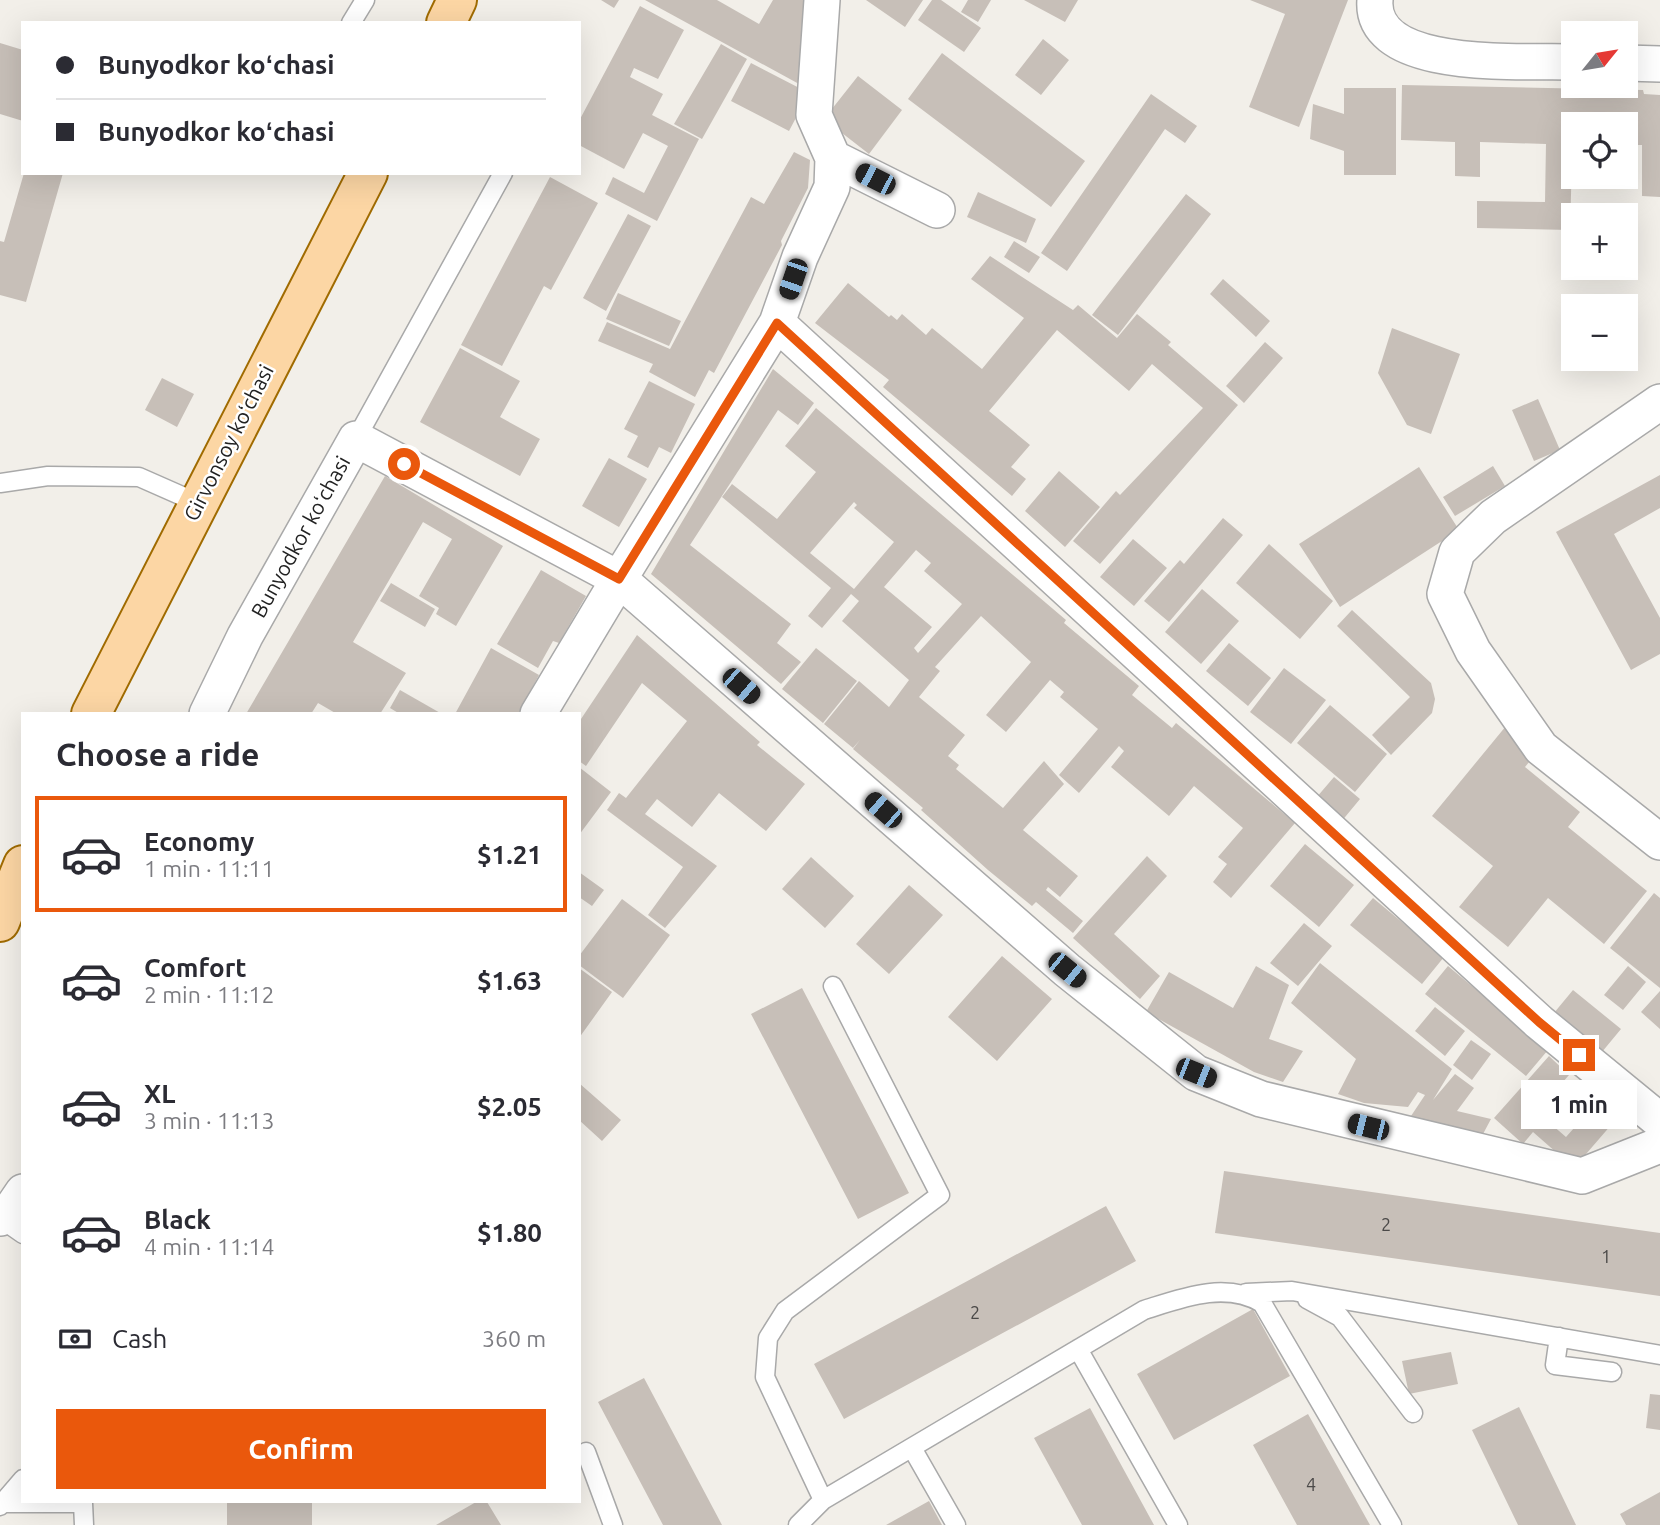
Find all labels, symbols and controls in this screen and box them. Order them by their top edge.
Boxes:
north arrow [1561,21,1638,98]
map controls [1561,21,1638,371]
text: Bunyodkor koʻchasi [98,50,335,79]
button: locate [1561,112,1638,189]
text: Bunyodkor koʻchasi [98,117,335,146]
car [852,160,899,198]
button: + [1561,203,1638,280]
car [777,256,810,302]
button: − [1561,294,1638,371]
street label: Girvonsoy koʻchasi [178,360,278,525]
route start [388,448,420,480]
street label: Bunyodkor koʻchasi [246,452,354,621]
car [719,664,764,708]
text: Choose a ride [56,736,259,772]
car [861,788,906,832]
icon: car [60,823,123,886]
text: Economy [144,827,254,856]
text: $1.21 [477,840,542,869]
text: 1 min · 11:11 [144,856,275,881]
icon: car [60,949,123,1012]
car [1045,949,1090,991]
text: Comfort [144,953,247,982]
text: $1.63 [477,966,542,995]
text: 2 min · 11:12 [144,982,275,1007]
route end [1563,1039,1595,1071]
car [1173,1055,1220,1091]
icon: car [60,1075,123,1138]
text: XL [144,1079,175,1108]
callout: 1 min [1521,1080,1637,1128]
text: $2.05 [477,1092,542,1121]
text: 1 min [1550,1092,1608,1117]
text: 3 min · 11:13 [144,1108,275,1133]
car [1346,1112,1391,1142]
icon: car [60,1201,123,1264]
text: Black [144,1205,211,1234]
house number: 2 [1381,1214,1391,1234]
text: $1.80 [477,1218,542,1247]
text: 4 min · 11:14 [144,1234,275,1259]
house number: 1 [1601,1246,1611,1266]
house number: 2 [970,1302,980,1322]
icon: cash [56,1320,94,1358]
text: Cash [112,1324,167,1353]
text: 360 m [482,1326,546,1351]
button: Confirm [56,1409,546,1489]
house number: 4 [1306,1474,1316,1494]

